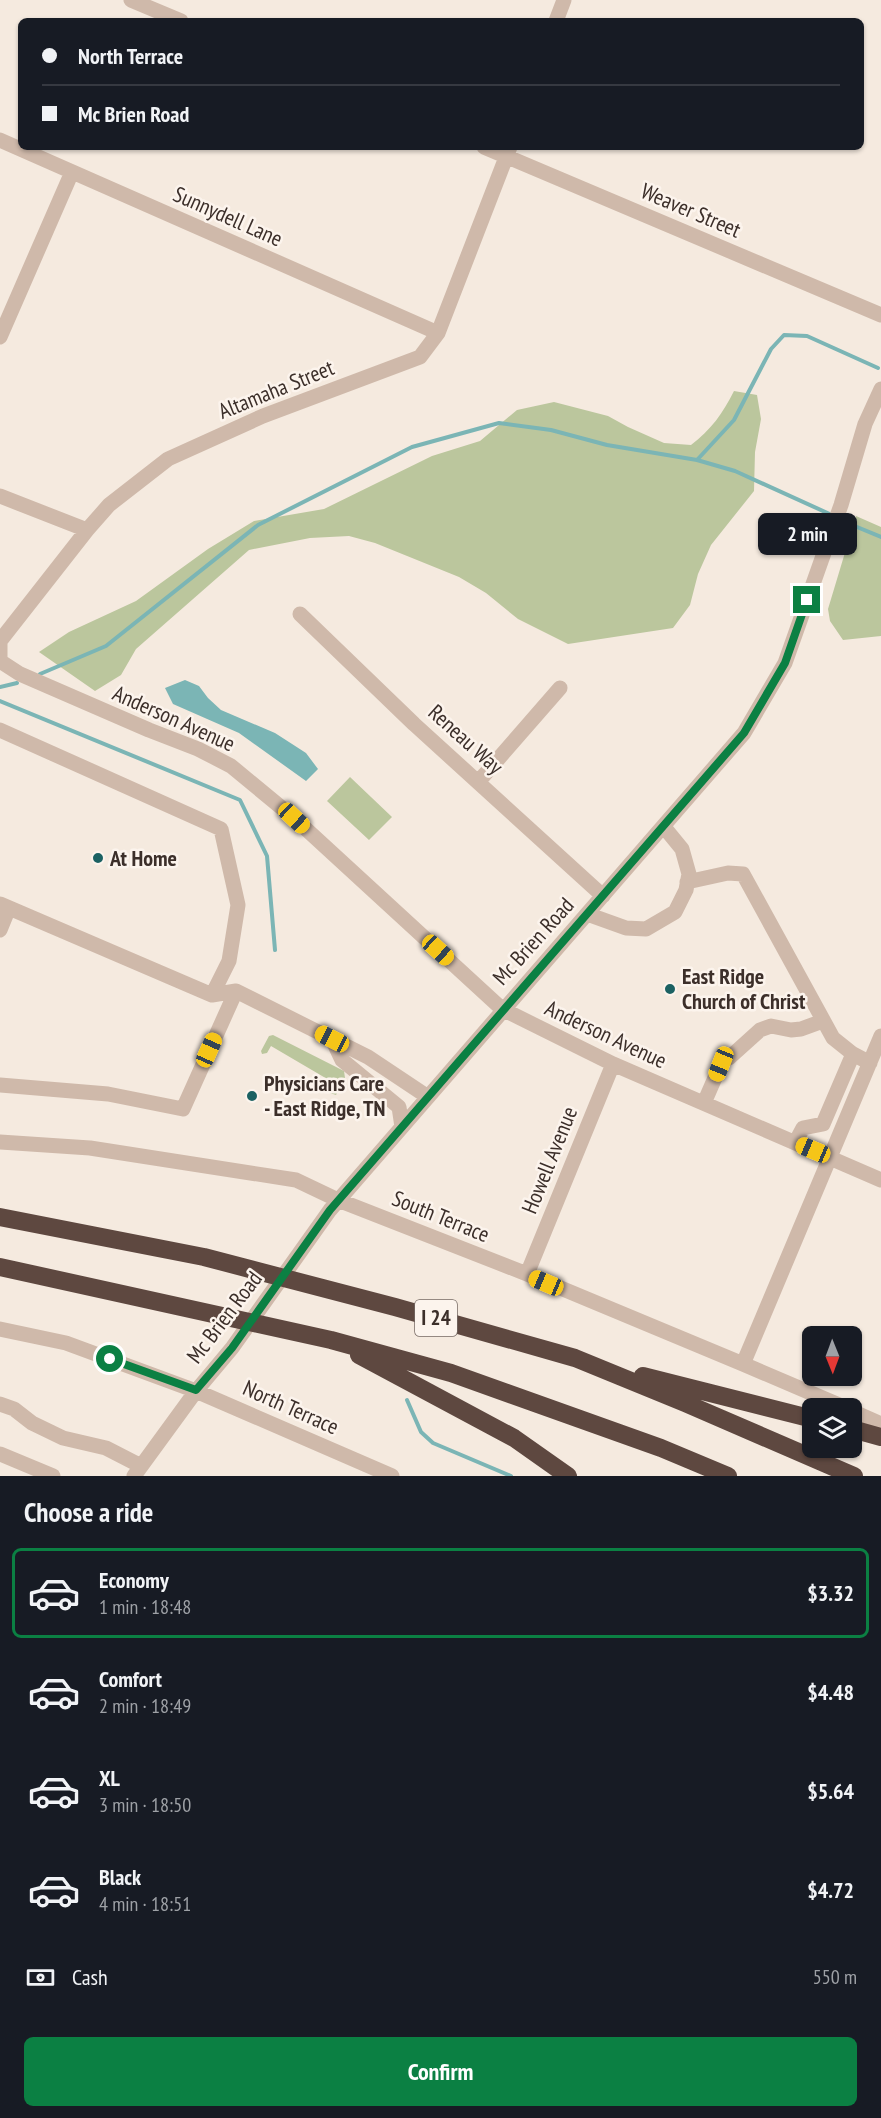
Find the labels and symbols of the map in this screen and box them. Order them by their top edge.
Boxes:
street label: Weaver Street [637,176,745,244]
street label: Sunnydell Lane [169,180,287,252]
street label: Altamaha Street [214,353,338,425]
callout: 2 min [758,513,856,555]
route end [793,586,820,613]
street label: Anderson Avenue [108,679,240,757]
street label: Reneau Way [423,698,510,780]
car [275,799,313,837]
place label: At Home [109,844,177,872]
marker: At Home [91,851,105,865]
street label: Mc Brien Road [486,891,580,991]
car [419,931,457,969]
place label: East Ridge Church of Christ [682,962,806,1015]
marker: East Ridge Church of Christ [663,982,677,996]
street label: Anderson Avenue [541,994,671,1074]
car [312,1023,352,1055]
car [193,1030,225,1070]
car [706,1044,736,1084]
place label: Physicians Care - East Ridge, TN [264,1069,385,1122]
marker: Physicians Care - East Ridge, TN [245,1089,259,1103]
street label: Howell Avenue [515,1102,583,1218]
car [793,1135,833,1165]
street label: South Terrace [388,1184,494,1248]
street label: Mc Brien Road [180,1265,268,1369]
car [526,1268,566,1298]
road number: I 24 [415,1300,457,1336]
north arrow [802,1326,862,1386]
route start [96,1345,123,1372]
street label: North Terrace [239,1374,343,1440]

